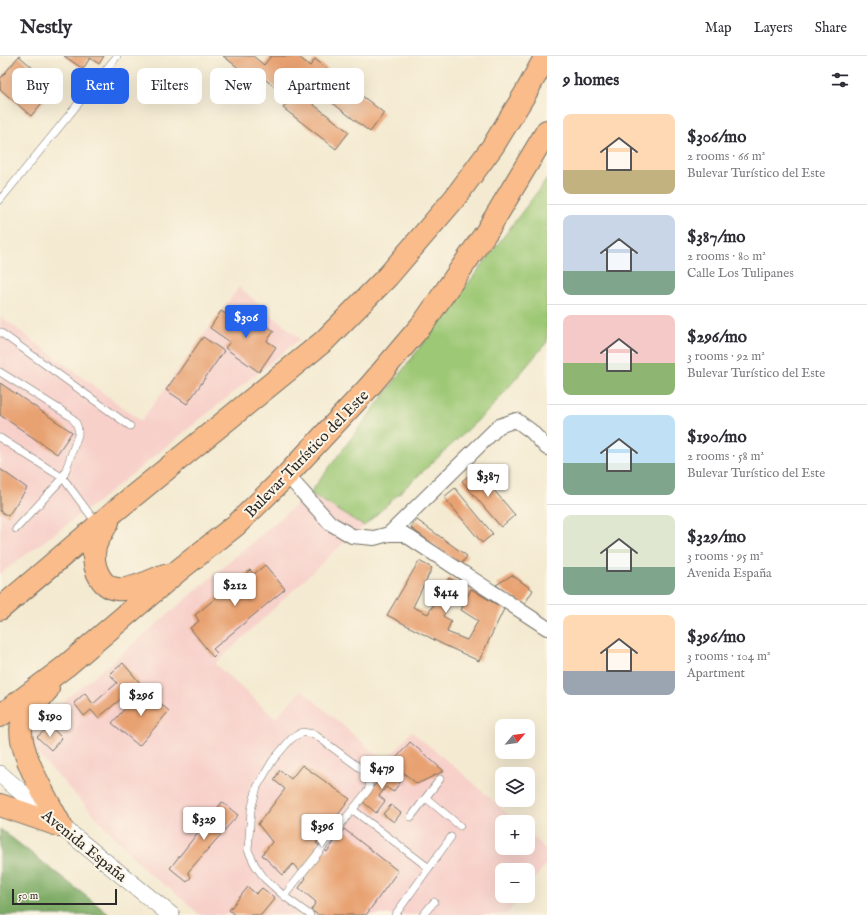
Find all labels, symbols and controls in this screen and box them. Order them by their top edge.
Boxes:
text: Nestly [20,16,72,40]
text: Map [705,19,732,37]
text: Layers [754,19,793,37]
text: Share [815,19,847,37]
chip: Buy [12,68,63,104]
chip: Rent [71,68,129,104]
chip: Filters [137,68,202,104]
chip: New [210,68,266,104]
chip: Apartment [274,68,364,104]
icon: filters [829,69,851,91]
text: 9 homes [563,70,619,91]
text: $306/mo [687,127,746,148]
icon: home [595,130,643,178]
text: 2 rooms · 66 m² [687,148,765,165]
text: Bulevar Turístico del Este [687,165,825,182]
text: $387/mo [687,227,745,248]
icon: home [595,231,643,279]
text: 2 rooms · 80 m² [687,248,766,265]
text: Calle Los Tulipanes [687,265,794,282]
pin: $306 [222,305,270,339]
text: $306 [234,309,258,326]
text: $296/mo [687,327,747,348]
icon: home [595,331,643,379]
text: 3 rooms · 92 m² [687,348,765,365]
text: Bulevar Turístico del Este [687,365,825,382]
street label: Bulevar Turístico del Este [241,386,374,523]
text: $190/mo [687,427,747,448]
icon: home [595,431,643,479]
text: 2 rooms · 58 m² [687,448,764,465]
pin: $387 [464,464,512,498]
text: Bulevar Turístico del Este [687,465,825,482]
text: $387 [476,468,500,485]
text: $329/mo [687,527,746,548]
icon: home [595,531,643,579]
text: 3 rooms · 95 m² [687,548,764,565]
text: Avenida España [687,565,772,582]
pin: $212 [211,573,259,607]
text: $212 [223,577,247,594]
pin: $414 [422,580,470,614]
text: $414 [434,584,458,601]
text: $396/mo [687,627,745,648]
icon: home [595,631,643,679]
text: 3 rooms · 104 m² [687,648,771,665]
text: Apartment [687,665,745,682]
pin: $296 [117,683,165,717]
text: $296 [129,687,153,704]
pin: $190 [26,704,74,738]
text: $190 [38,708,62,725]
north arrow [495,719,535,759]
map controls [495,719,535,903]
pin: $479 [358,756,406,790]
text: $479 [370,760,394,777]
button: layers [495,767,535,807]
street label: Avenida España [36,805,131,887]
pin: $329 [180,807,228,841]
text: $329 [192,811,216,828]
pin: $396 [298,814,346,848]
button: + [495,815,535,855]
text: $396 [310,818,334,835]
button: − [495,863,535,903]
scale bar [12,887,117,906]
text: 50 m [18,889,38,903]

